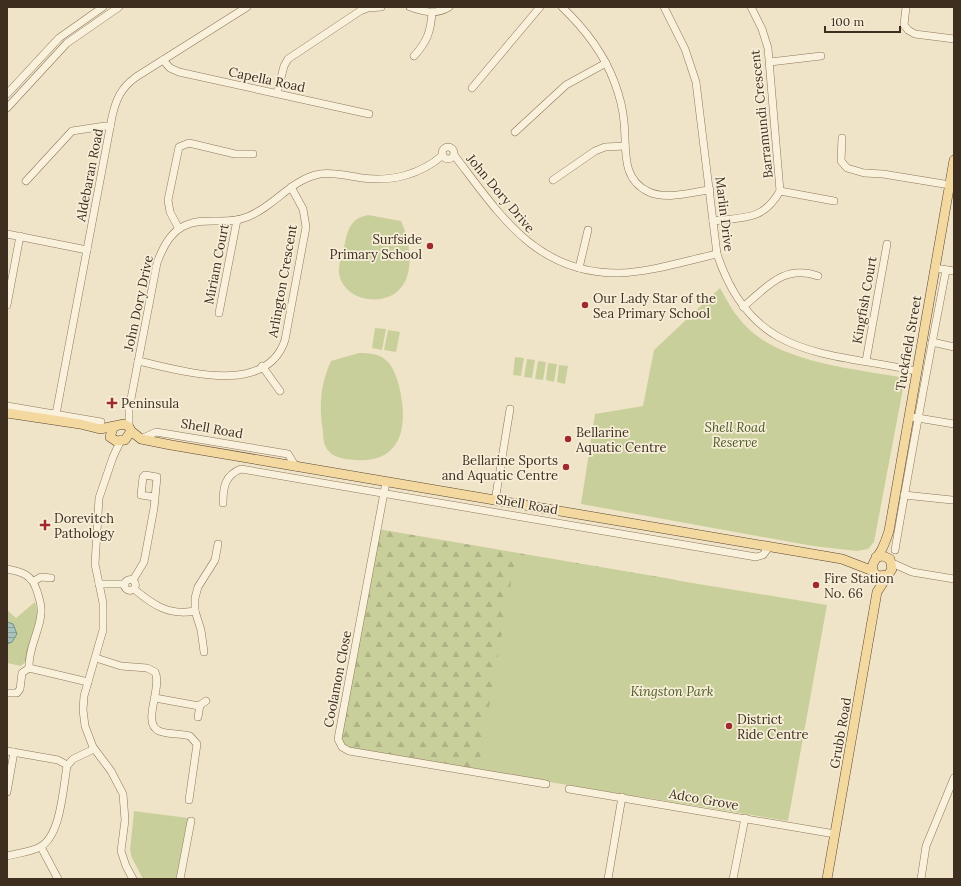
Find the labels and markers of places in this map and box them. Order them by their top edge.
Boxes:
place label: Surfside Primary School [330,231,422,263]
marker: Surfside Primary School [425,241,435,251]
place label: Our Lady Star of the Sea Primary School [593,290,716,322]
marker: Our Lady Star of the Sea Primary School [580,300,590,310]
place label: Peninsula [121,395,180,412]
marker: Peninsula [106,397,118,409]
place label: Bellarine Aquatic Centre [575,424,667,456]
marker: Bellarine Aquatic Centre [563,434,573,444]
place label: Bellarine Sports and Aquatic Centre [442,452,558,484]
marker: Bellarine Sports and Aquatic Centre [561,462,571,472]
place label: Dorevitch Pathology [54,510,114,542]
marker: Dorevitch Pathology [39,519,51,531]
place label: Fire Station No. 66 [824,570,894,602]
marker: Fire Station No. 66 [811,580,821,590]
place label: District Ride Centre [737,711,809,743]
marker: District Ride Centre [724,721,734,731]

